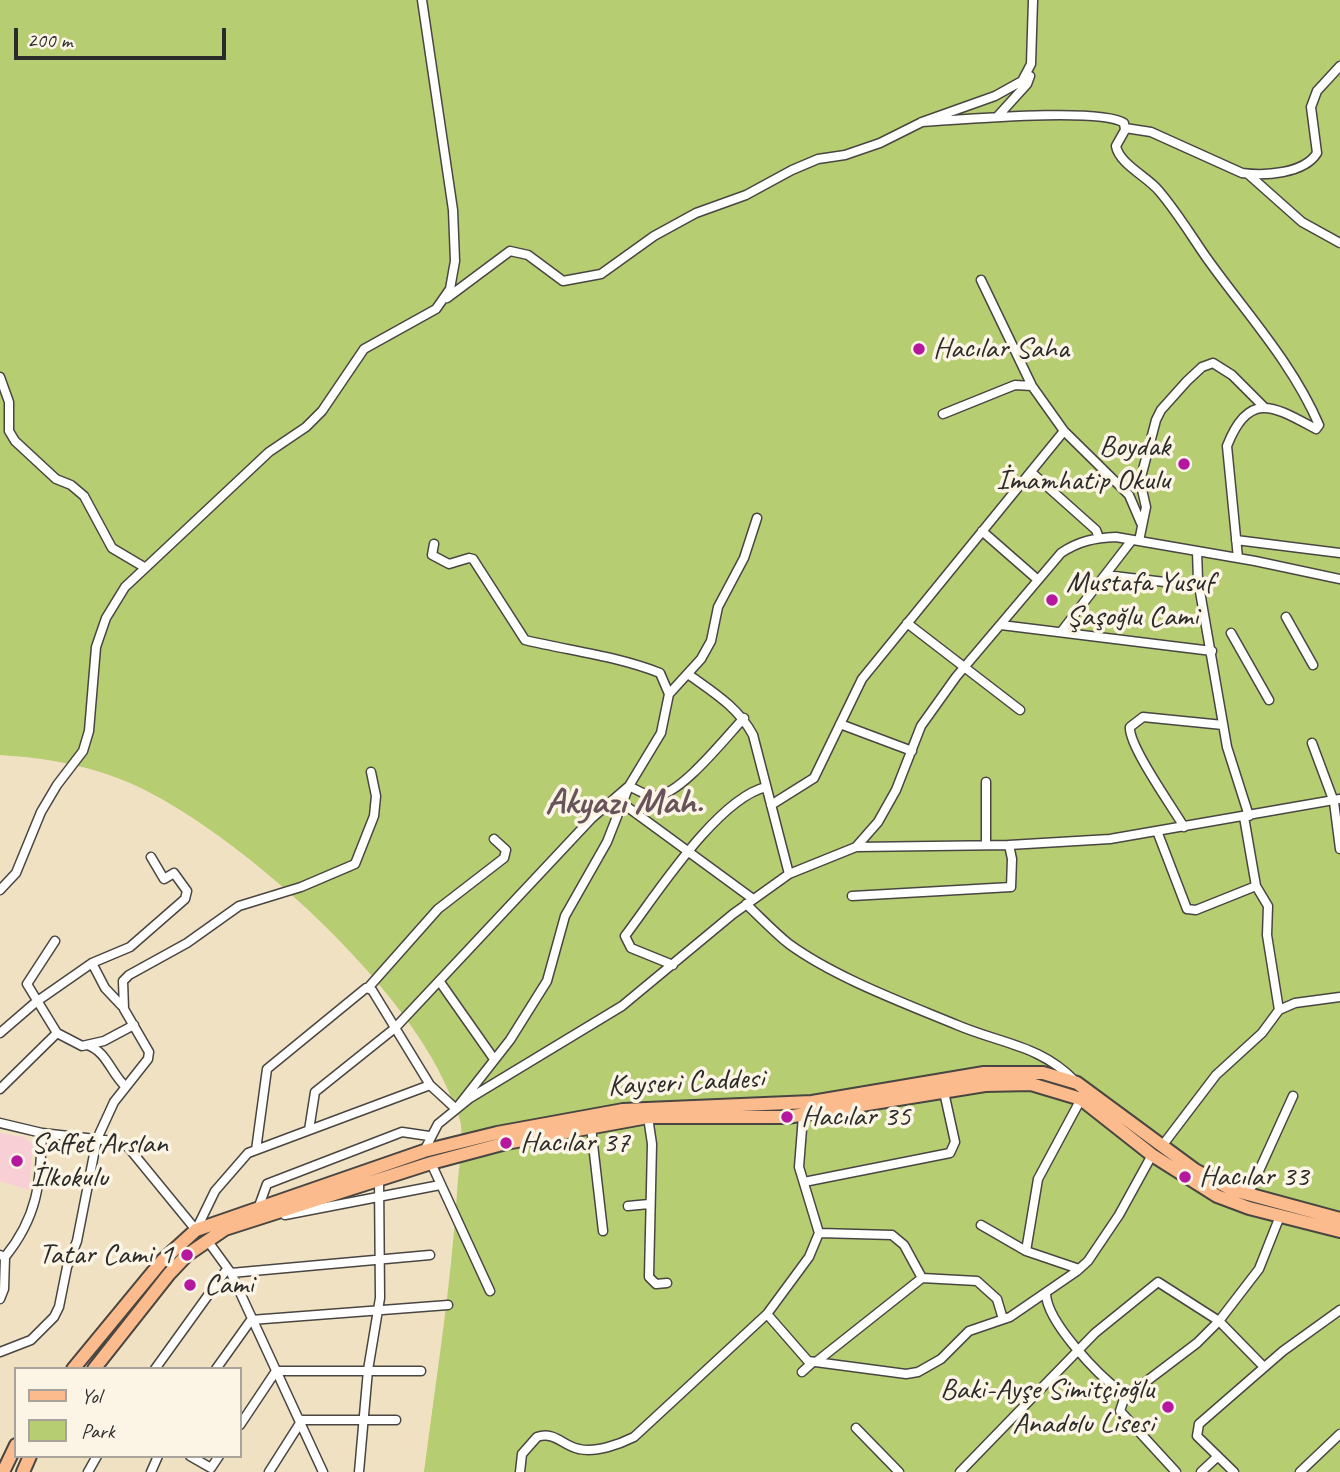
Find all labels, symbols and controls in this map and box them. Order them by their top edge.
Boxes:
scale bar [18,14,229,58]
text: 200 m [27,27,72,53]
place label: Hacılar Saha [933,331,1069,367]
marker: Hacılar Saha [911,341,927,357]
place label: Boydak İmamhatip Okulu [996,429,1170,499]
marker: Boydak İmamhatip Okulu [1176,456,1192,472]
place label: Mustafa Yusuf Şaşoğlu Cami [1066,565,1213,636]
marker: Mustafa Yusuf Şaşoğlu Cami [1044,592,1060,608]
district label: Akyazı Mah. [545,781,703,825]
street label: Kayseri Caddesi [607,1061,765,1105]
place label: Hacılar 35 [801,1099,910,1135]
marker: Hacılar 35 [779,1109,795,1125]
place label: Hacılar 37 [520,1125,629,1161]
place label: Saffet Arslan İlkokulu [31,1126,168,1196]
marker: Hacılar 37 [498,1135,514,1151]
marker: Saffet Arslan İlkokulu [9,1153,25,1169]
place label: Hacılar 33 [1199,1159,1308,1195]
marker: Hacılar 33 [1177,1169,1193,1185]
place label: Tatar Cami 1 [38,1237,173,1273]
marker: Tatar Cami 1 [179,1247,195,1263]
place label: Cami [204,1267,254,1303]
marker: Cami [182,1277,198,1293]
legend [14,1367,242,1458]
place label: Baki-Ayşe Simitçioğlu Anadolu Lisesi [940,1372,1154,1442]
text: Yol [81,1383,101,1409]
marker: Baki-Ayşe Simitçioğlu Anadolu Lisesi [1160,1399,1176,1415]
text: Park [81,1418,114,1444]

